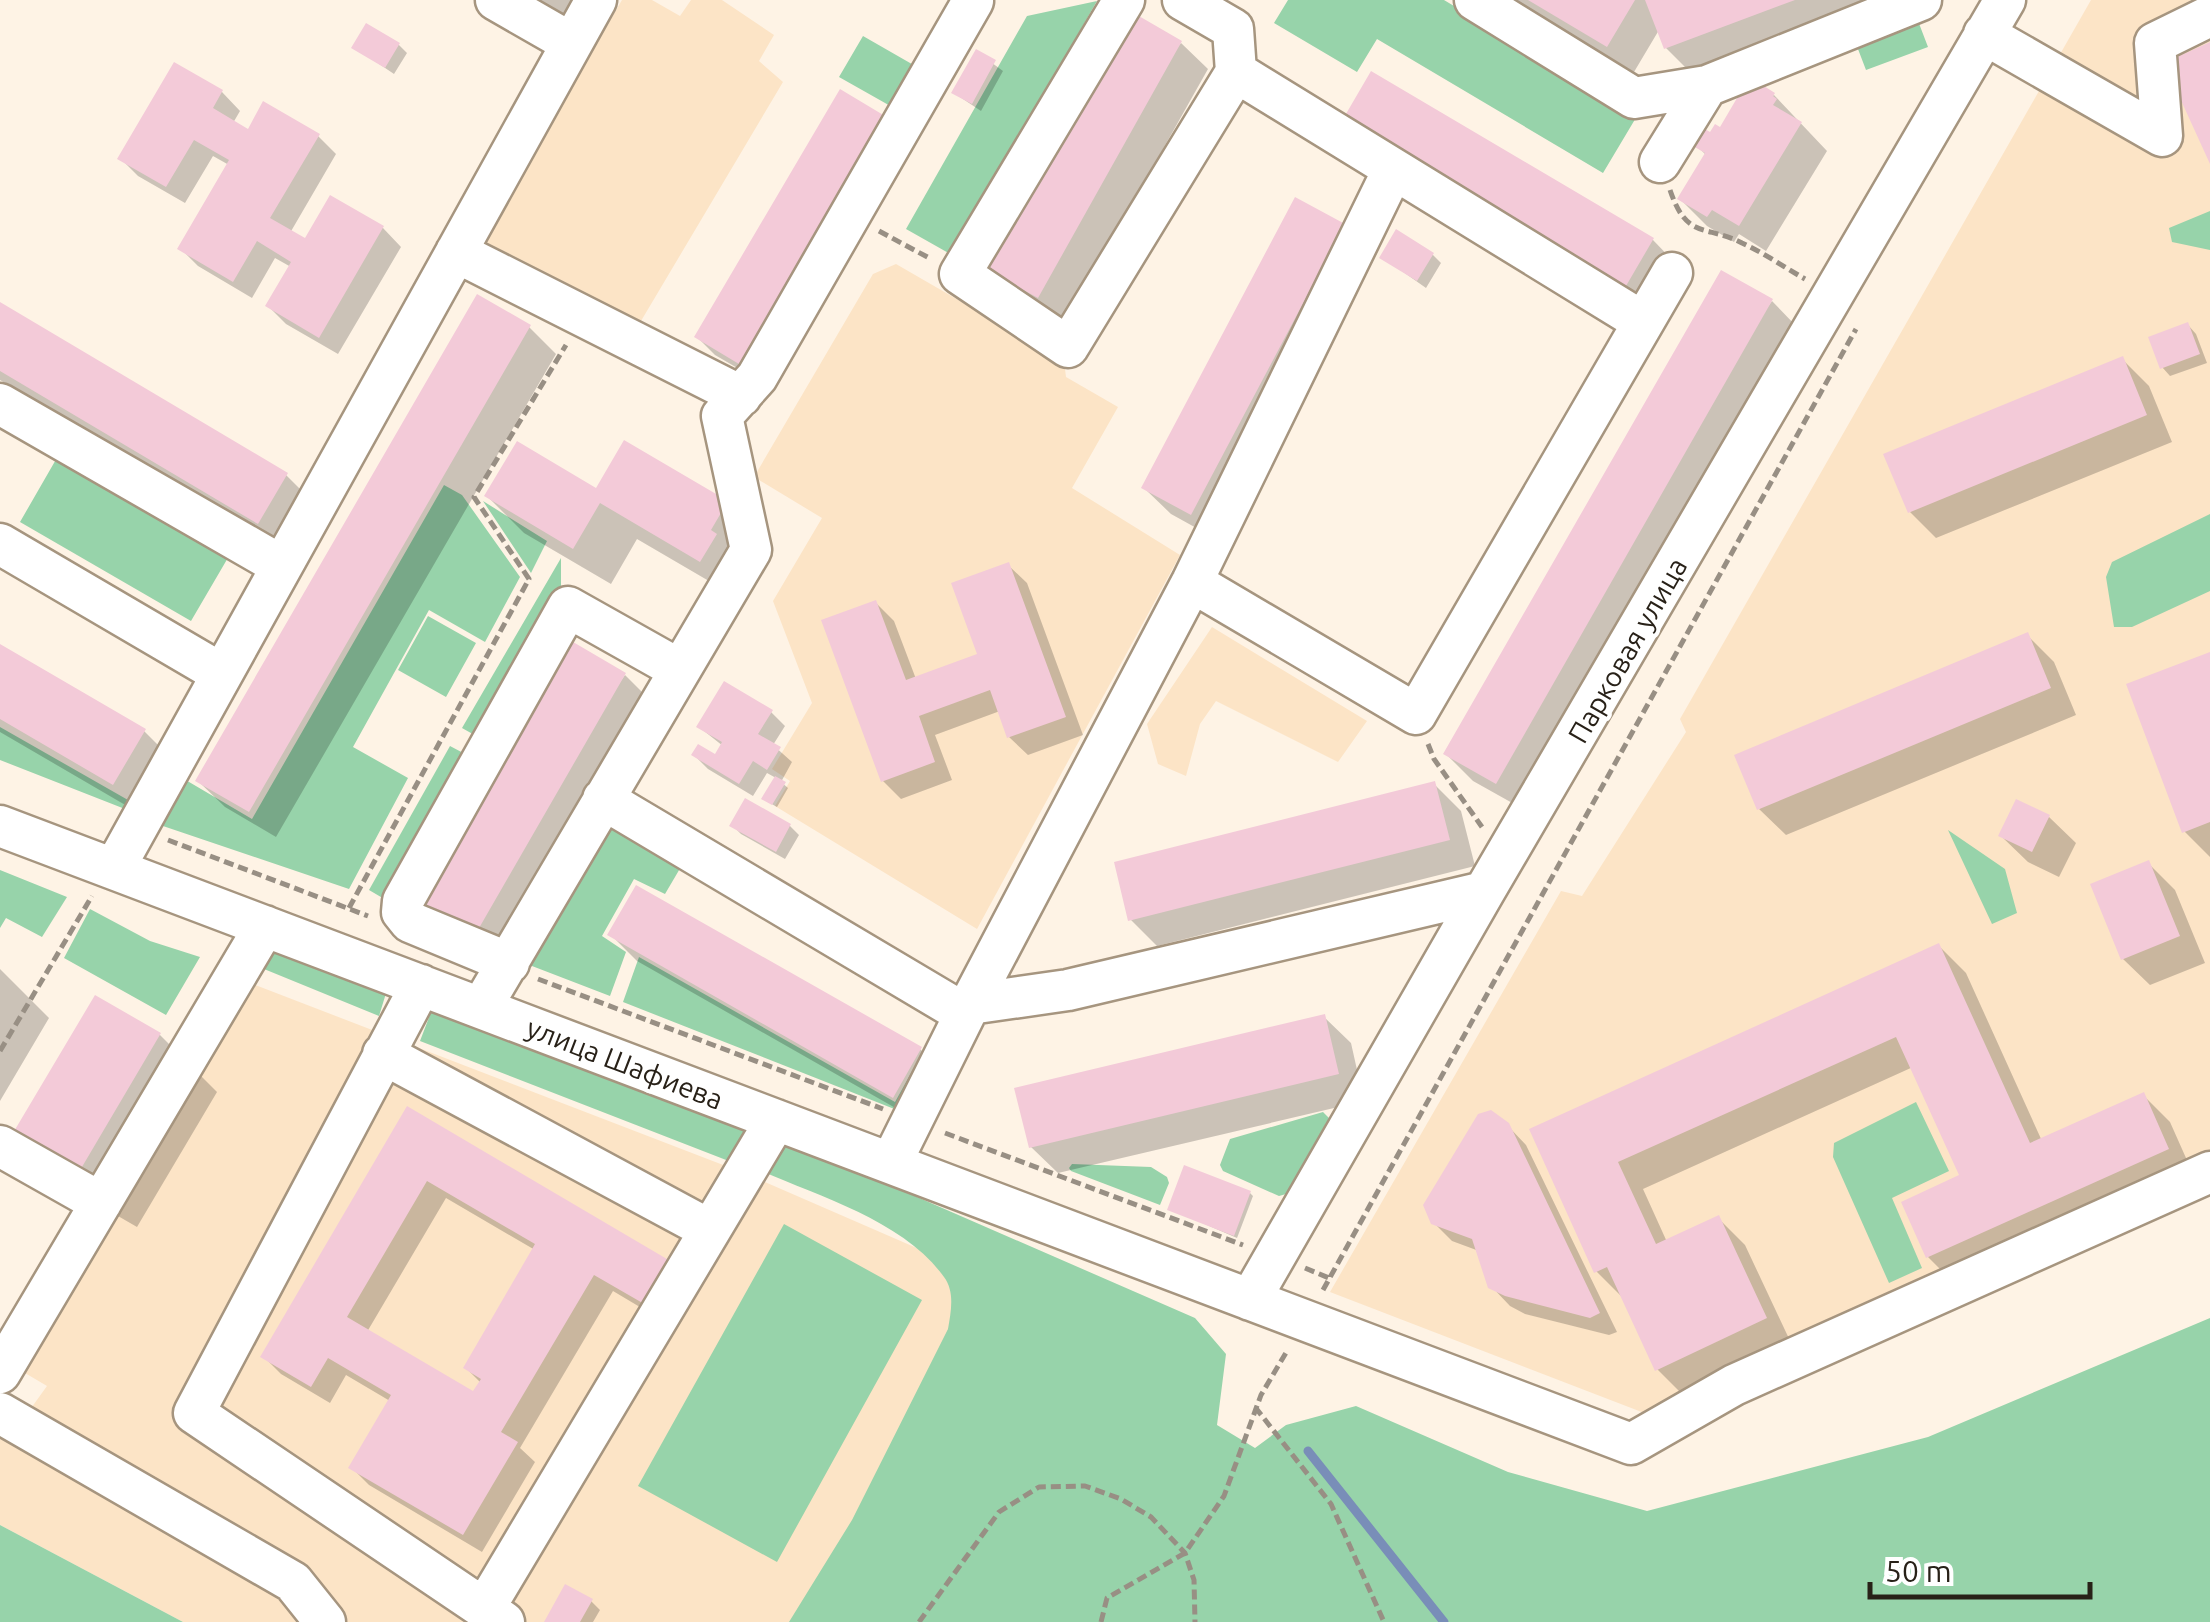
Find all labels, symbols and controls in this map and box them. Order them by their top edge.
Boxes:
street label: Парковая улица [1562,552,1692,748]
street label: улица Шафиева [522,1011,728,1115]
scale bar [1870,1537,2090,1599]
text: 50 m [1885,1554,1952,1588]

